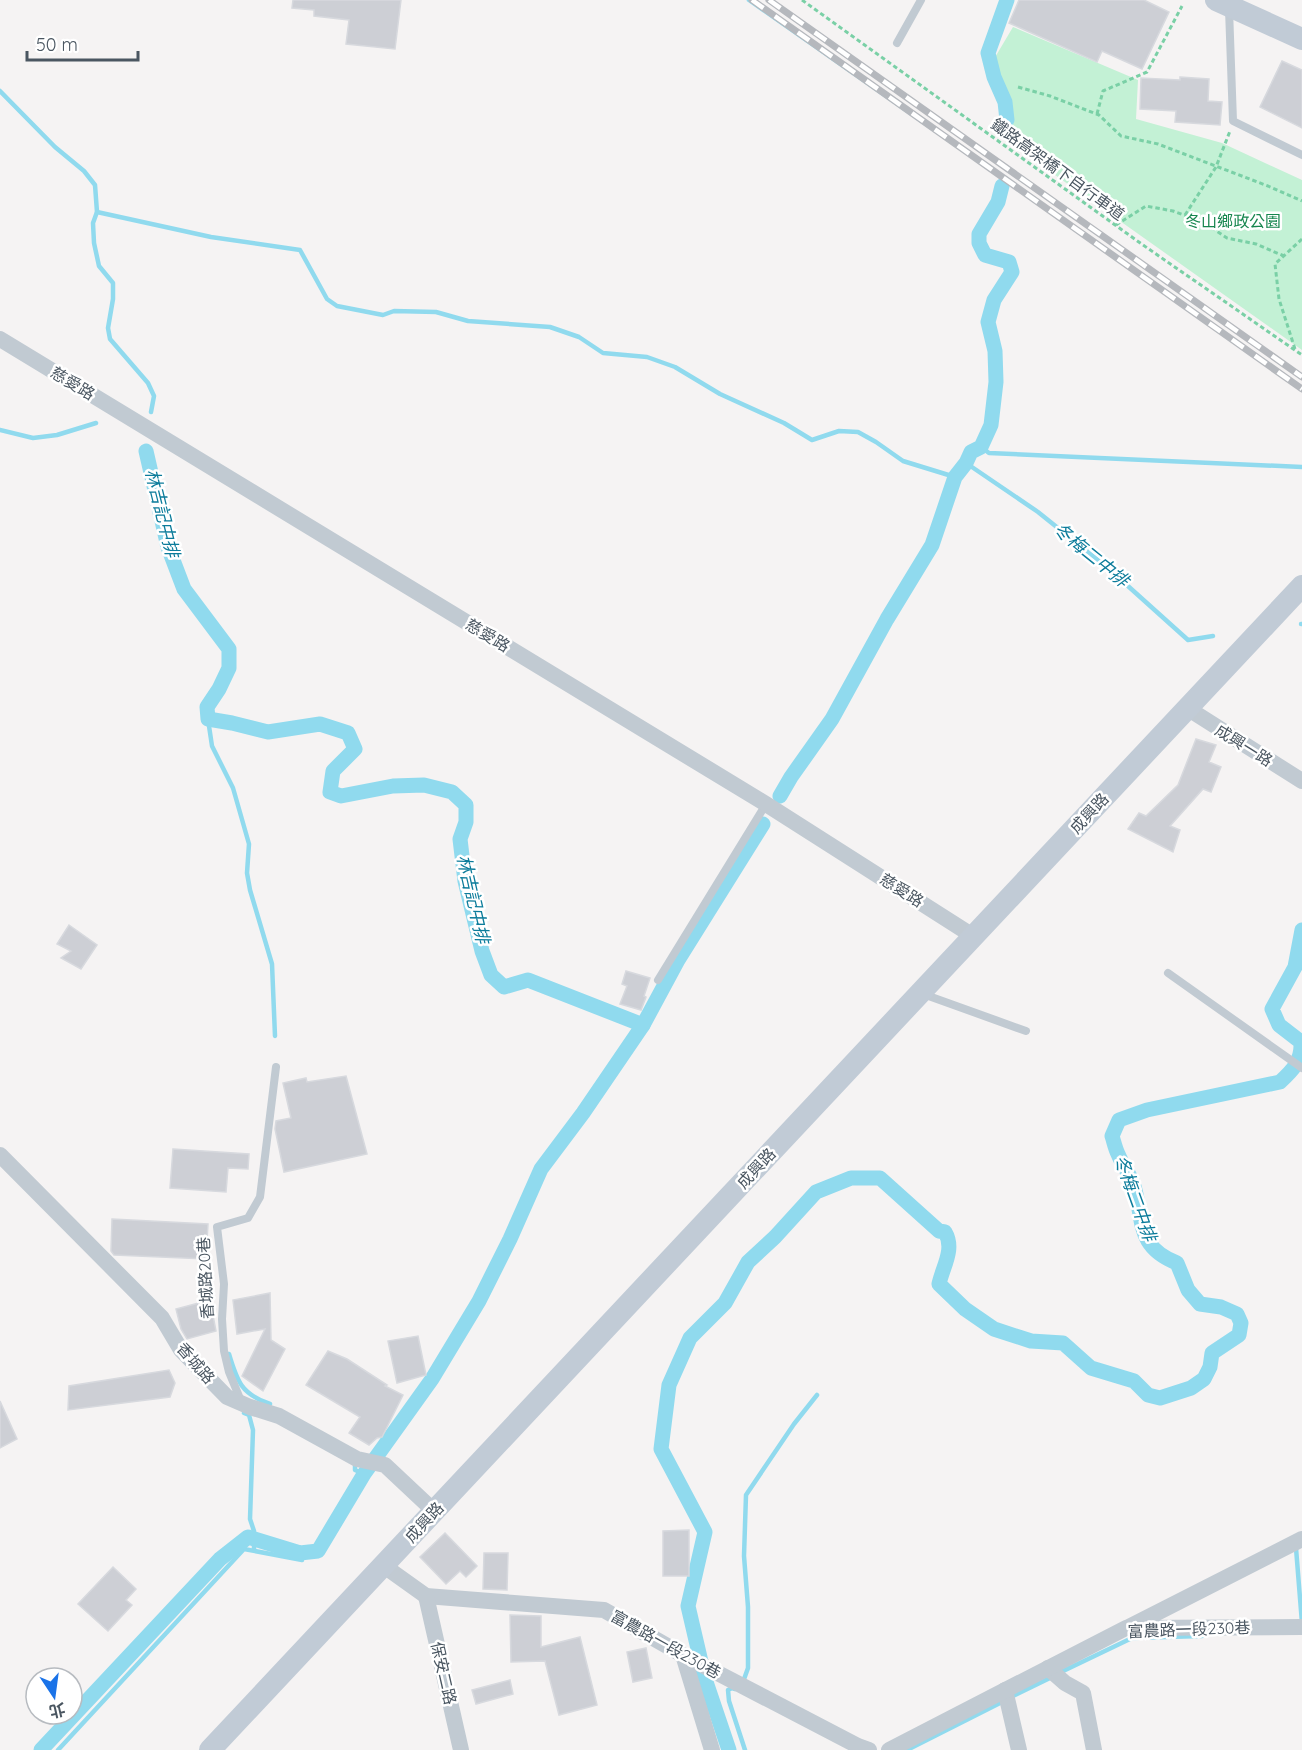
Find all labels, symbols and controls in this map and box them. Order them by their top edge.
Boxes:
scale bar [27,24,138,62]
text: 50 m [36,33,78,56]
street label: 鐵路高架橋下自行車道 [987,114,1129,224]
park label: 冬山鄉政公園 [1185,211,1281,231]
street label: 慈愛路 [47,362,99,404]
water label: 林吉記中排 [140,466,185,561]
water label: 冬梅二中排 [1049,517,1135,593]
street label: 慈愛路 [462,614,514,656]
street label: 成興一路 [1212,720,1276,770]
street label: 成興路 [1065,789,1113,837]
water label: 林吉記中排 [452,852,495,947]
street label: 慈愛路 [876,869,928,911]
street label: 成興路 [732,1144,780,1192]
water label: 冬梅二中排 [1109,1152,1162,1246]
street label: 香城路20巷 [193,1236,217,1320]
street label: 香城路 [173,1338,219,1388]
street label: 成興路 [400,1498,448,1546]
street label: 富農路一段230巷 [607,1605,725,1683]
street label: 富農路一段230巷 [1127,1617,1251,1641]
street label: 保安二路 [427,1640,461,1706]
north arrow [24,1666,84,1726]
text: 北 [47,1699,67,1722]

